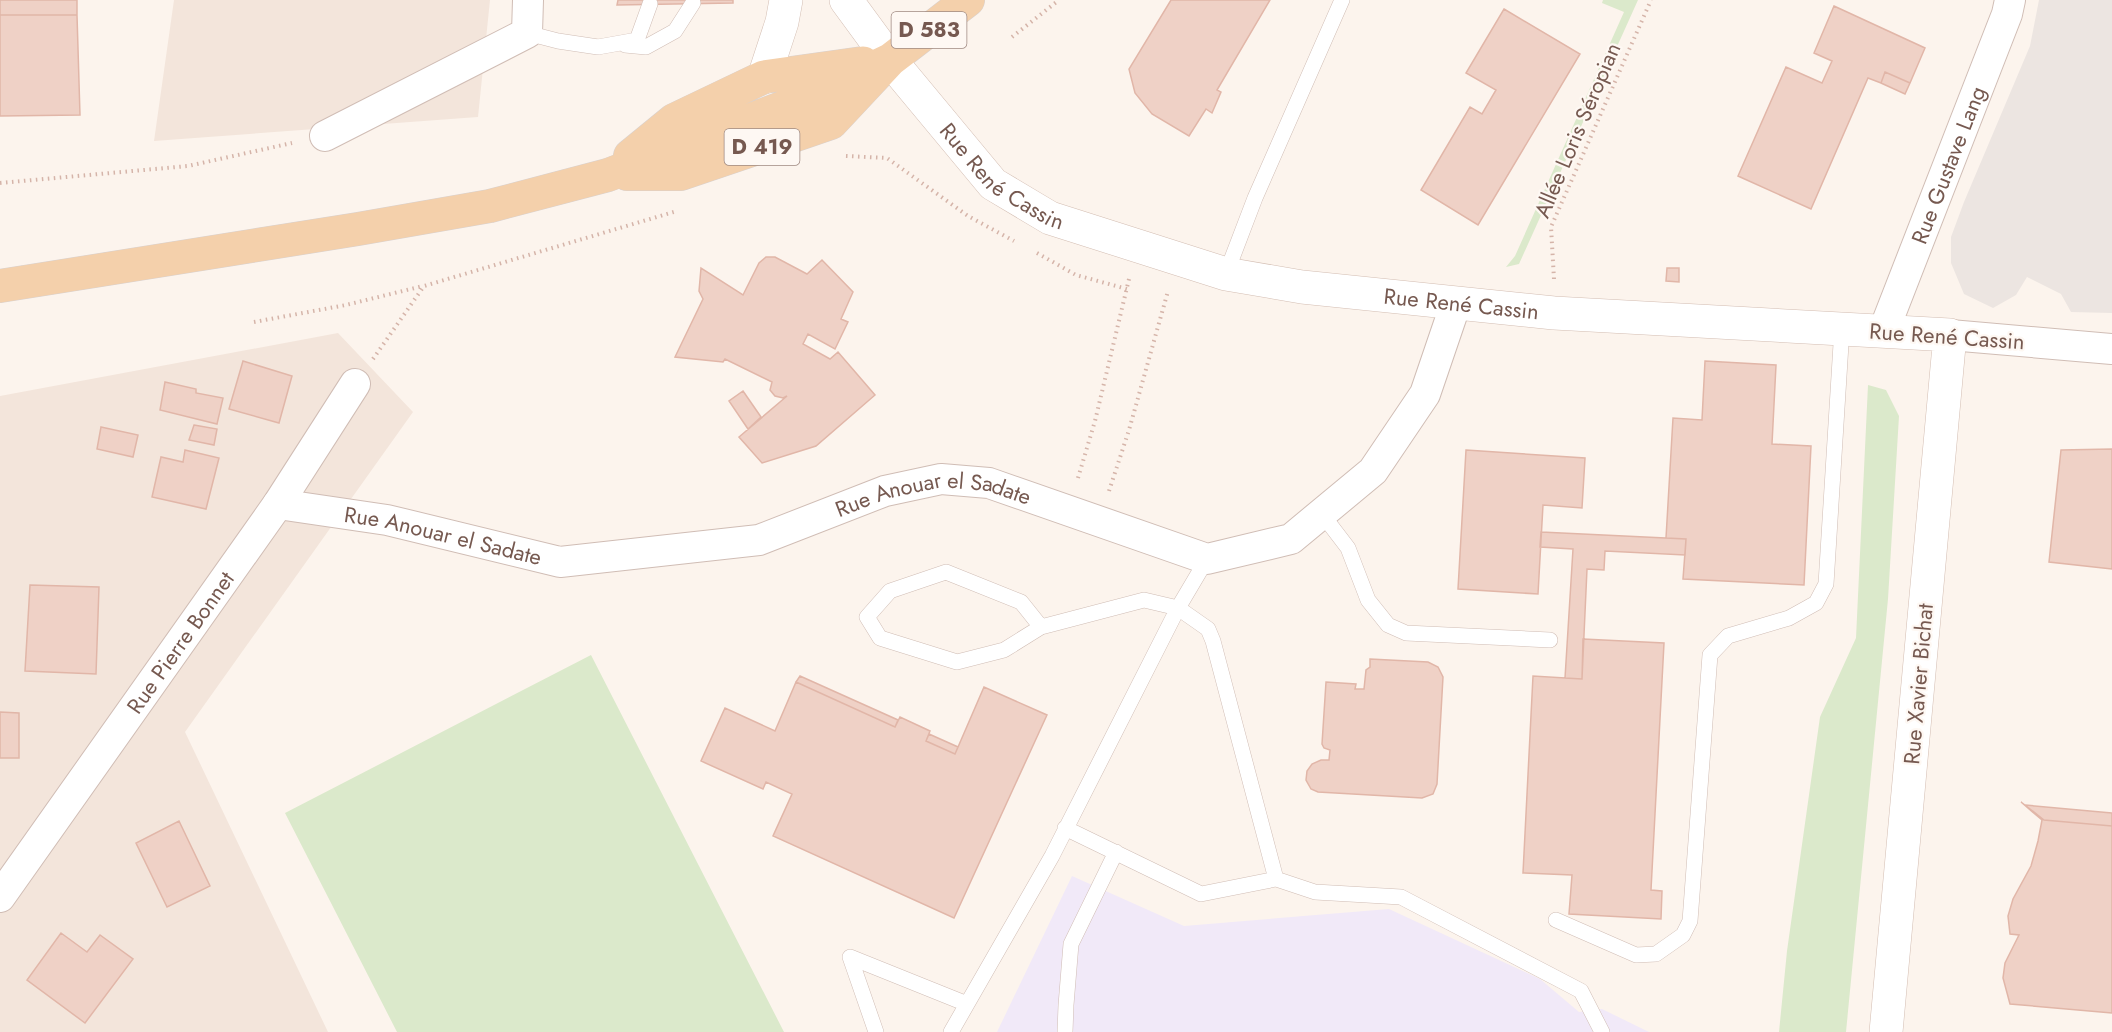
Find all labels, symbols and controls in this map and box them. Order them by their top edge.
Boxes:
road number: D 583 [892,12,966,48]
street label: Allée Loris Séropian [1526,37,1628,223]
street label: Rue Gustave Lang [1903,81,1993,249]
street label: Rue René Cassin [932,116,1068,237]
road number: D 419 [724,129,800,165]
street label: Rue René Cassin [1382,280,1540,327]
street label: Rue René Cassin [1868,315,2026,357]
street label: Rue Anouar el Sadate [830,463,1036,525]
street label: Rue Anouar el Sadate [342,498,545,573]
street label: Rue Pierre Bonnet [119,564,242,720]
street label: Rue Xavier Bichat [1895,602,1941,766]

